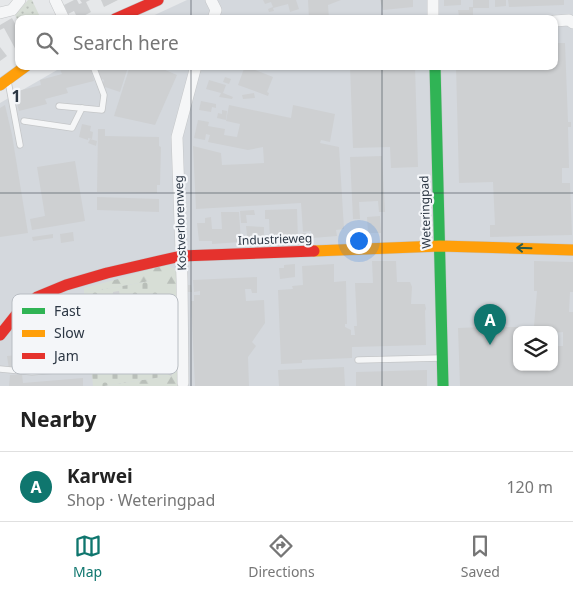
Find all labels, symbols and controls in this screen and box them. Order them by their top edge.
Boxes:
search box [15,15,558,70]
icon: search [33,29,61,57]
text: Search here [73,30,179,56]
text: 1 [11,85,21,107]
street label: Kostverlorenweg [170,175,190,271]
street label: Weteringpad [415,175,435,249]
your location [346,228,372,254]
street label: Industrieweg [237,229,313,249]
one-way arrow [517,244,533,253]
legend [12,294,178,374]
text: Fast [54,301,81,320]
pin: A [474,304,506,345]
text: Slow [54,323,85,342]
map controls [513,326,558,371]
button: layers [513,326,558,371]
text: Jam [52,346,79,365]
text: Nearby [20,405,96,433]
text: Karwei [67,463,133,489]
text: A [30,476,42,498]
text: 120 m [506,476,553,498]
text: Shop · Weteringpad [67,489,215,511]
tab: Map [73,532,102,581]
tab: Directions [248,532,315,581]
tab: Saved [461,532,500,581]

